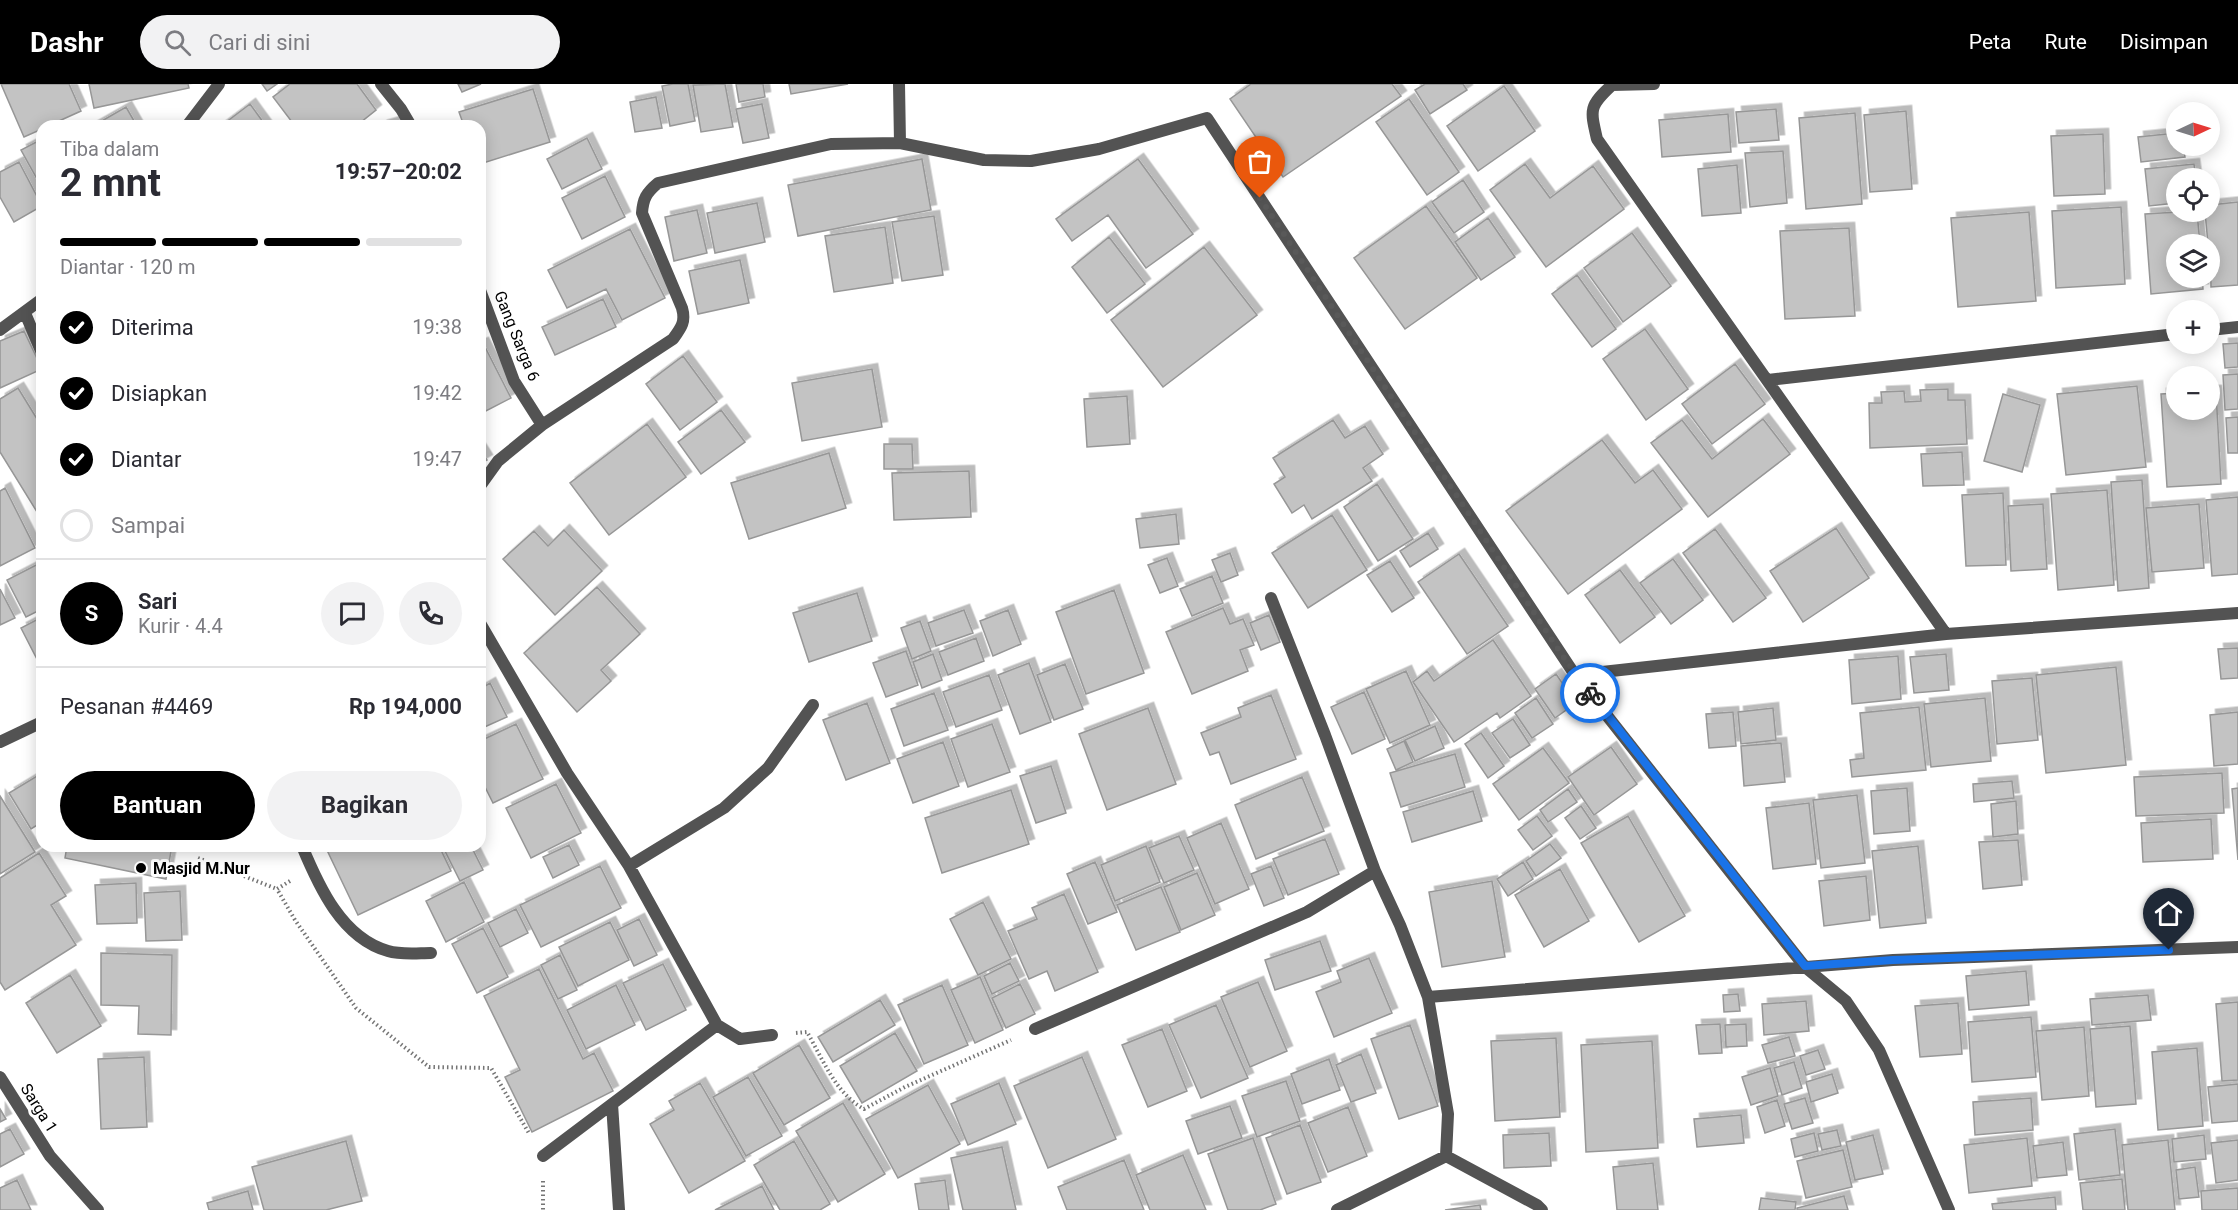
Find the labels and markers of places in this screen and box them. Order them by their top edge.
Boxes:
pin [1234,136,1285,198]
place label: Masjid M.Nur [153,859,250,878]
marker: Masjid M.Nur [134,861,148,875]
pin [2143,888,2194,950]

